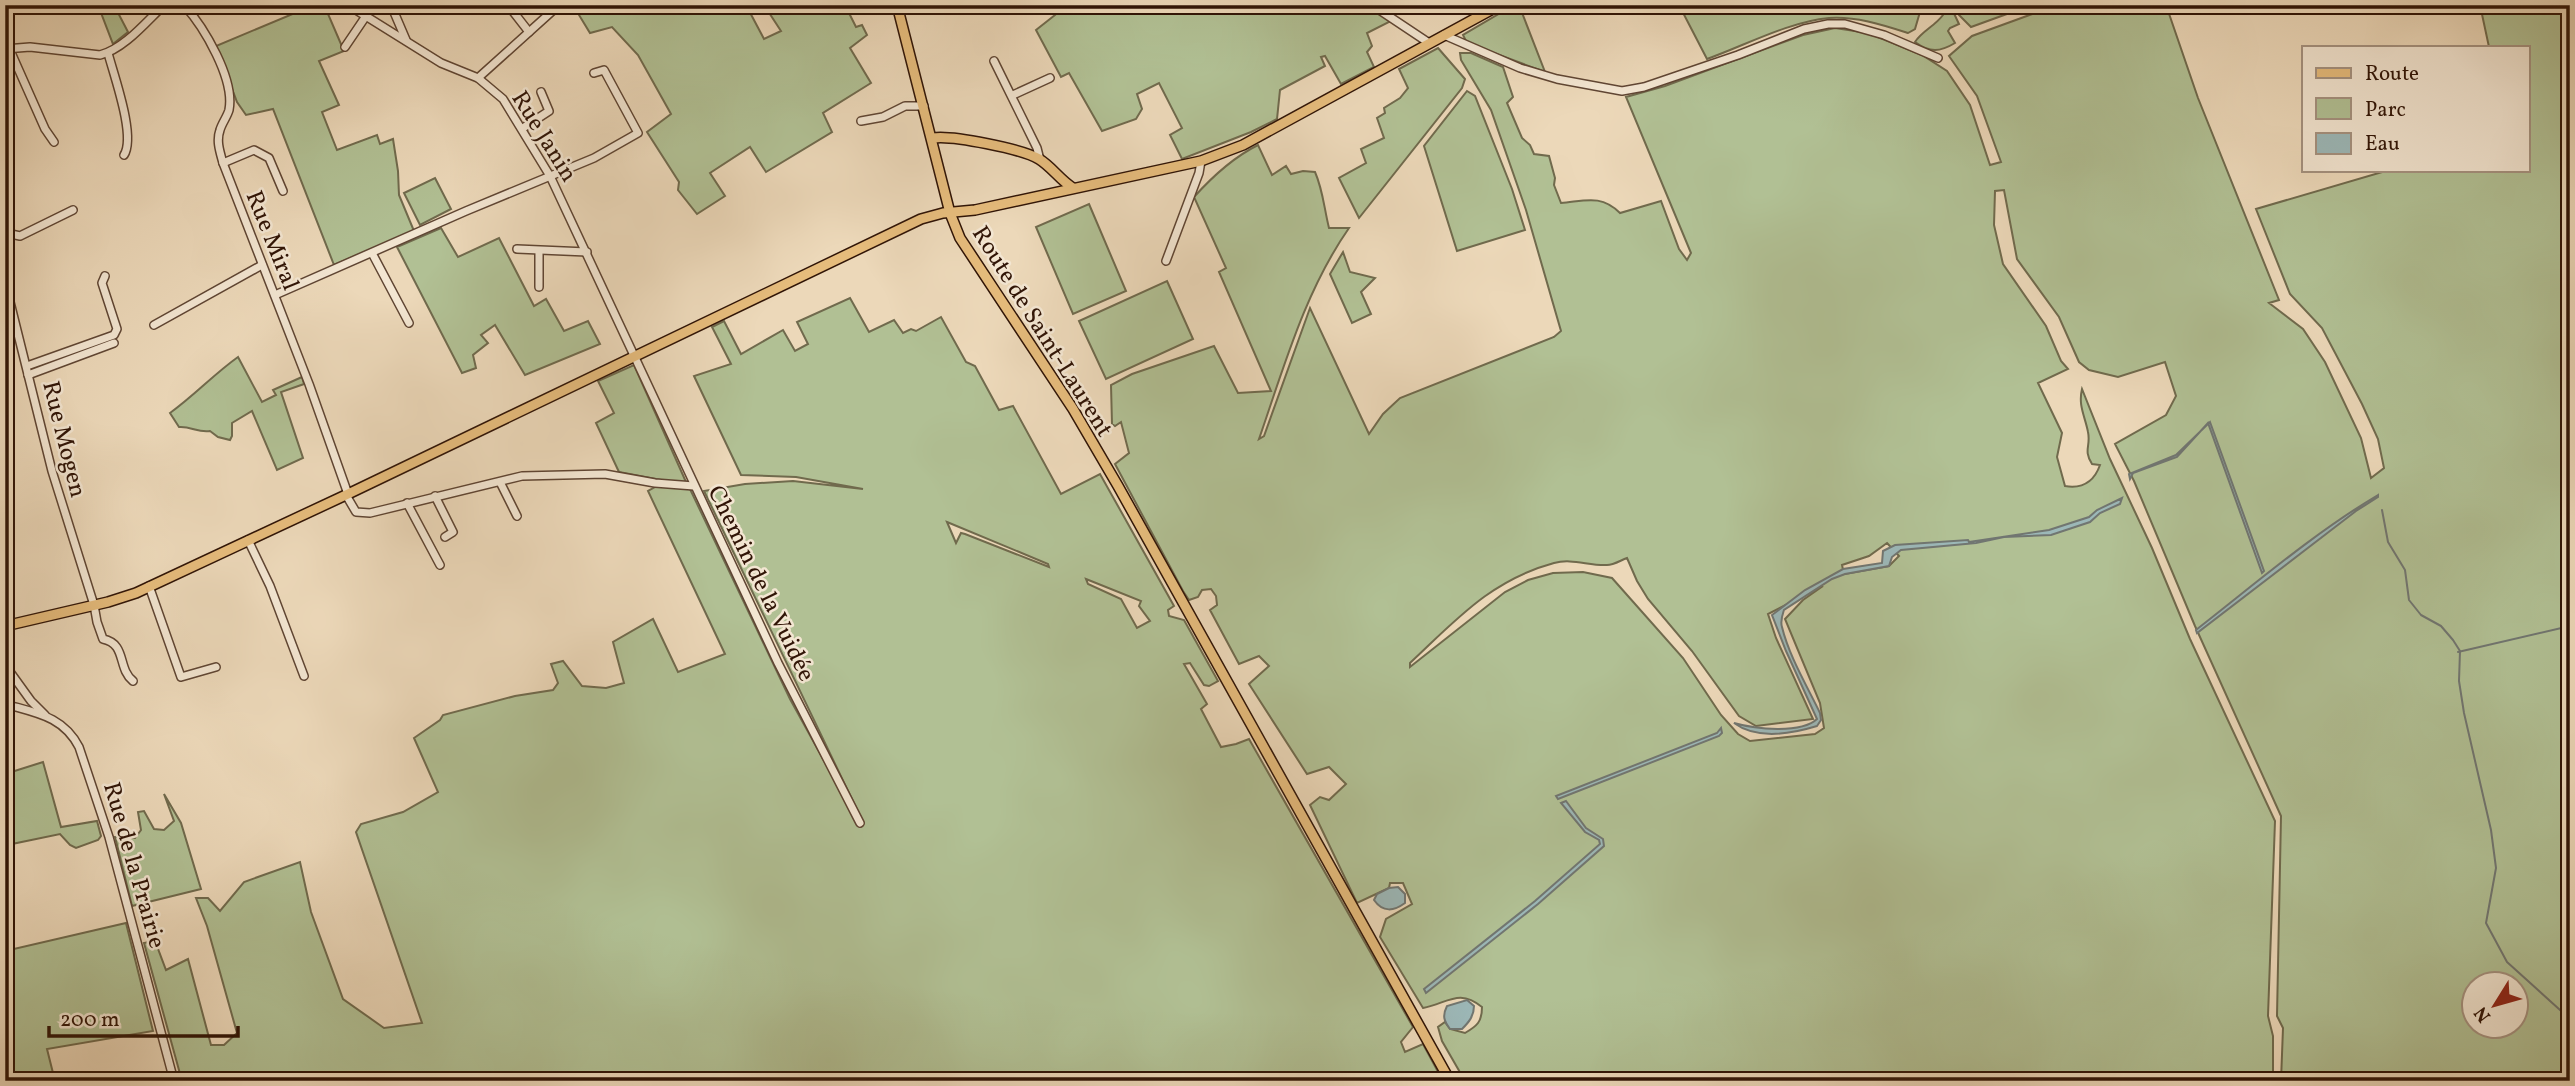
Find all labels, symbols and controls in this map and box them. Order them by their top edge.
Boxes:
legend [2302,46,2530,172]
text: Route [2365,60,2419,89]
street label: Rue Janin [502,85,585,189]
text: Parc [2365,96,2406,125]
text: Eau [2365,130,2400,159]
street label: Rue Miral [236,186,307,296]
street label: Route de Saint-Laurent [962,220,1120,444]
street label: Rue Mogen [32,378,94,501]
street label: Chemin de la Vuidée [698,480,822,688]
street label: Rue de la Prairie [93,778,173,953]
north arrow [2460,970,2530,1040]
scale bar [49,995,238,1039]
text: N [2468,1001,2498,1027]
text: 200 m [60,1006,120,1035]

